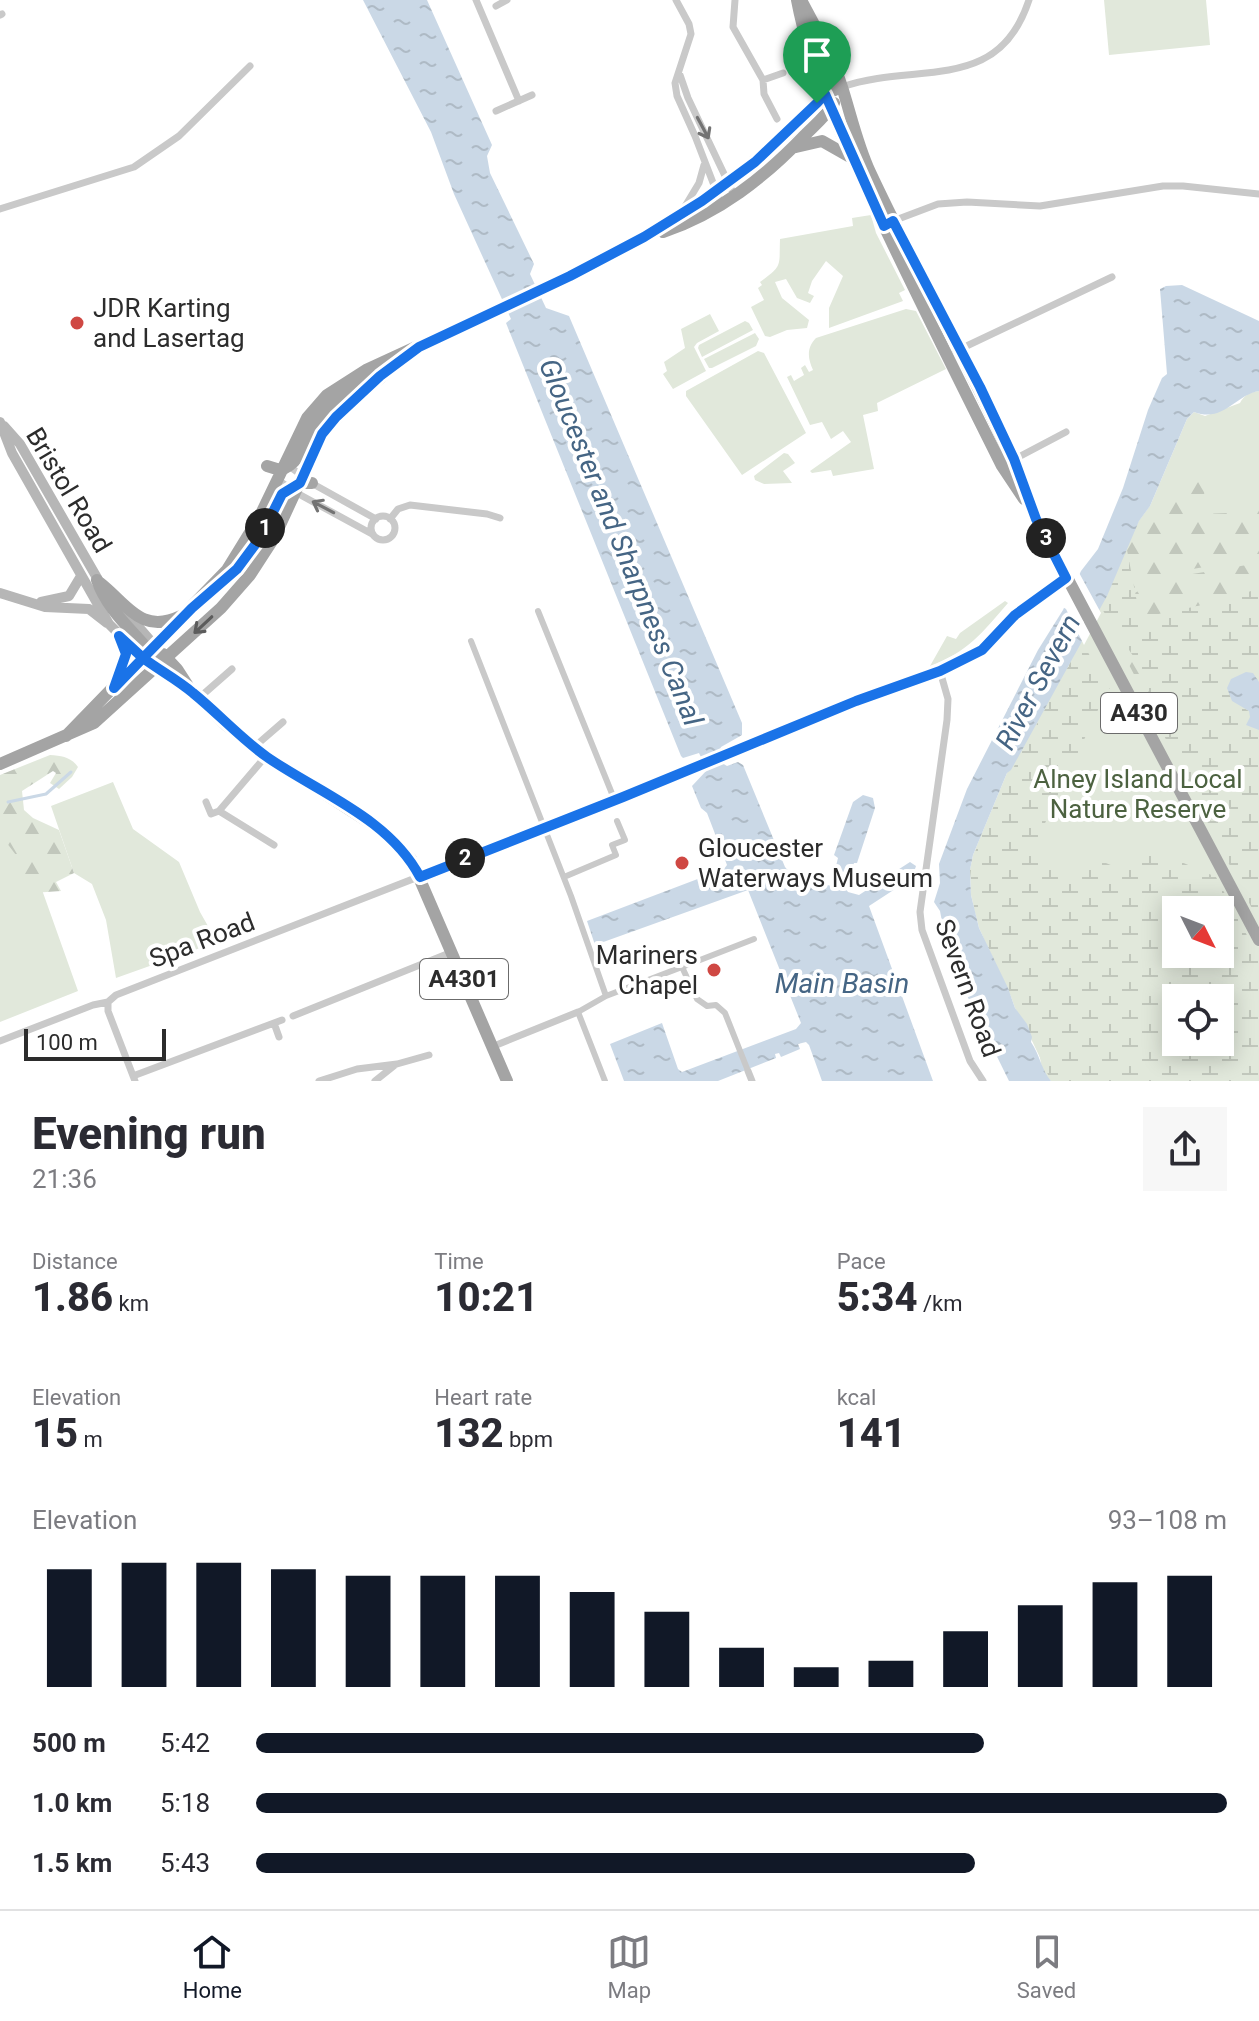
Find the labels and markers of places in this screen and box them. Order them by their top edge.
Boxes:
pin [783,21,851,103]
place label: JDR Karting and Lasertag [93,293,245,353]
marker: JDR Karting and Lasertag [68,314,86,332]
pin: 1 [245,508,285,548]
pin: 3 [1026,518,1066,558]
place label: Gloucester Waterways Museum [698,833,933,893]
pin: 2 [445,838,485,878]
marker: Gloucester Waterways Museum [673,854,691,872]
place label: Mariners Chapel [596,940,698,1000]
marker: Mariners Chapel [705,961,723,979]

